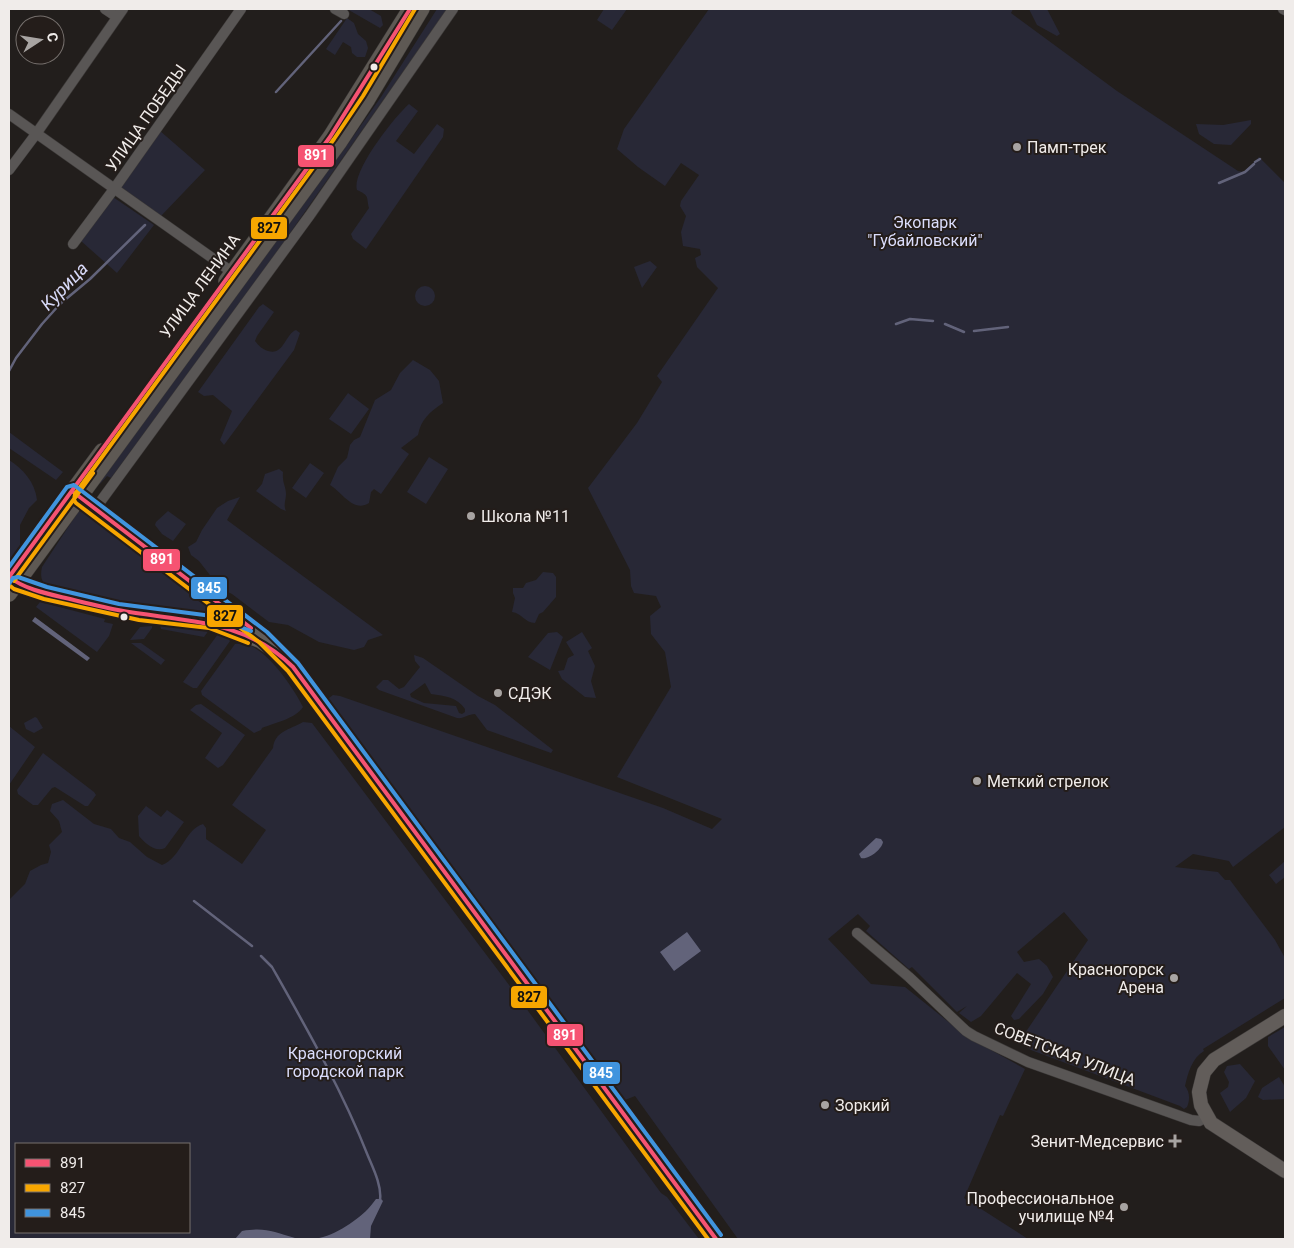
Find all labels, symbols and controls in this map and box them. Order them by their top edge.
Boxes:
north arrow [15,15,65,65]
text: С [44,31,61,43]
street label: УЛИЦА ПОБЕДЫ [102,61,190,175]
unlabelled marker [369,62,379,72]
place label: Памп-трек [1027,138,1107,157]
marker: Памп-трек [1011,141,1023,153]
line badge: 891 [297,144,335,168]
text: 891 [304,147,328,163]
park label: Экопарк "Губайловский" [867,213,983,250]
line badge: 827 [250,216,288,240]
text: 827 [257,220,281,236]
street label: УЛИЦА ЛЕНИНА [156,230,244,342]
water label: Курица [36,258,92,314]
place label: Школа №11 [481,507,570,526]
marker: Школа №11 [465,510,477,522]
line badge: 891 [142,548,181,572]
text: 891 [150,551,174,567]
line badge: 845 [190,576,228,600]
text: 845 [197,580,221,596]
line badge: 827 [206,604,244,628]
text: 827 [213,608,237,624]
unlabelled marker [119,612,129,622]
place label: СДЭК [508,684,552,703]
marker: СДЭК [492,687,504,699]
place label: Меткий стрелок [987,772,1109,791]
marker: Меткий стрелок [971,775,983,787]
place label: Красногорск Арена [1068,960,1164,997]
marker: Красногорск Арена [1168,972,1180,984]
line badge: 827 [510,985,548,1009]
text: 827 [517,989,541,1005]
street label: СОВЕТСКАЯ УЛИЦА [992,1018,1139,1090]
line badge: 891 [546,1023,584,1047]
text: 891 [553,1027,577,1043]
park label: Красногорский городской парк [286,1044,404,1081]
line badge: 845 [582,1061,621,1085]
text: 845 [589,1065,613,1081]
place label: Зоркий [835,1096,890,1115]
marker: Зоркий [819,1099,831,1111]
place label: Зенит-Медсервис [1031,1132,1164,1151]
marker: Зенит-Медсервис [1168,1134,1182,1148]
legend [15,1143,190,1233]
text: 891 [60,1154,85,1172]
text: 827 [60,1179,85,1197]
place label: Профессиональное училище №4 [967,1189,1114,1226]
marker: Профессиональное училище №4 [1118,1201,1130,1213]
text: 845 [60,1204,85,1222]

